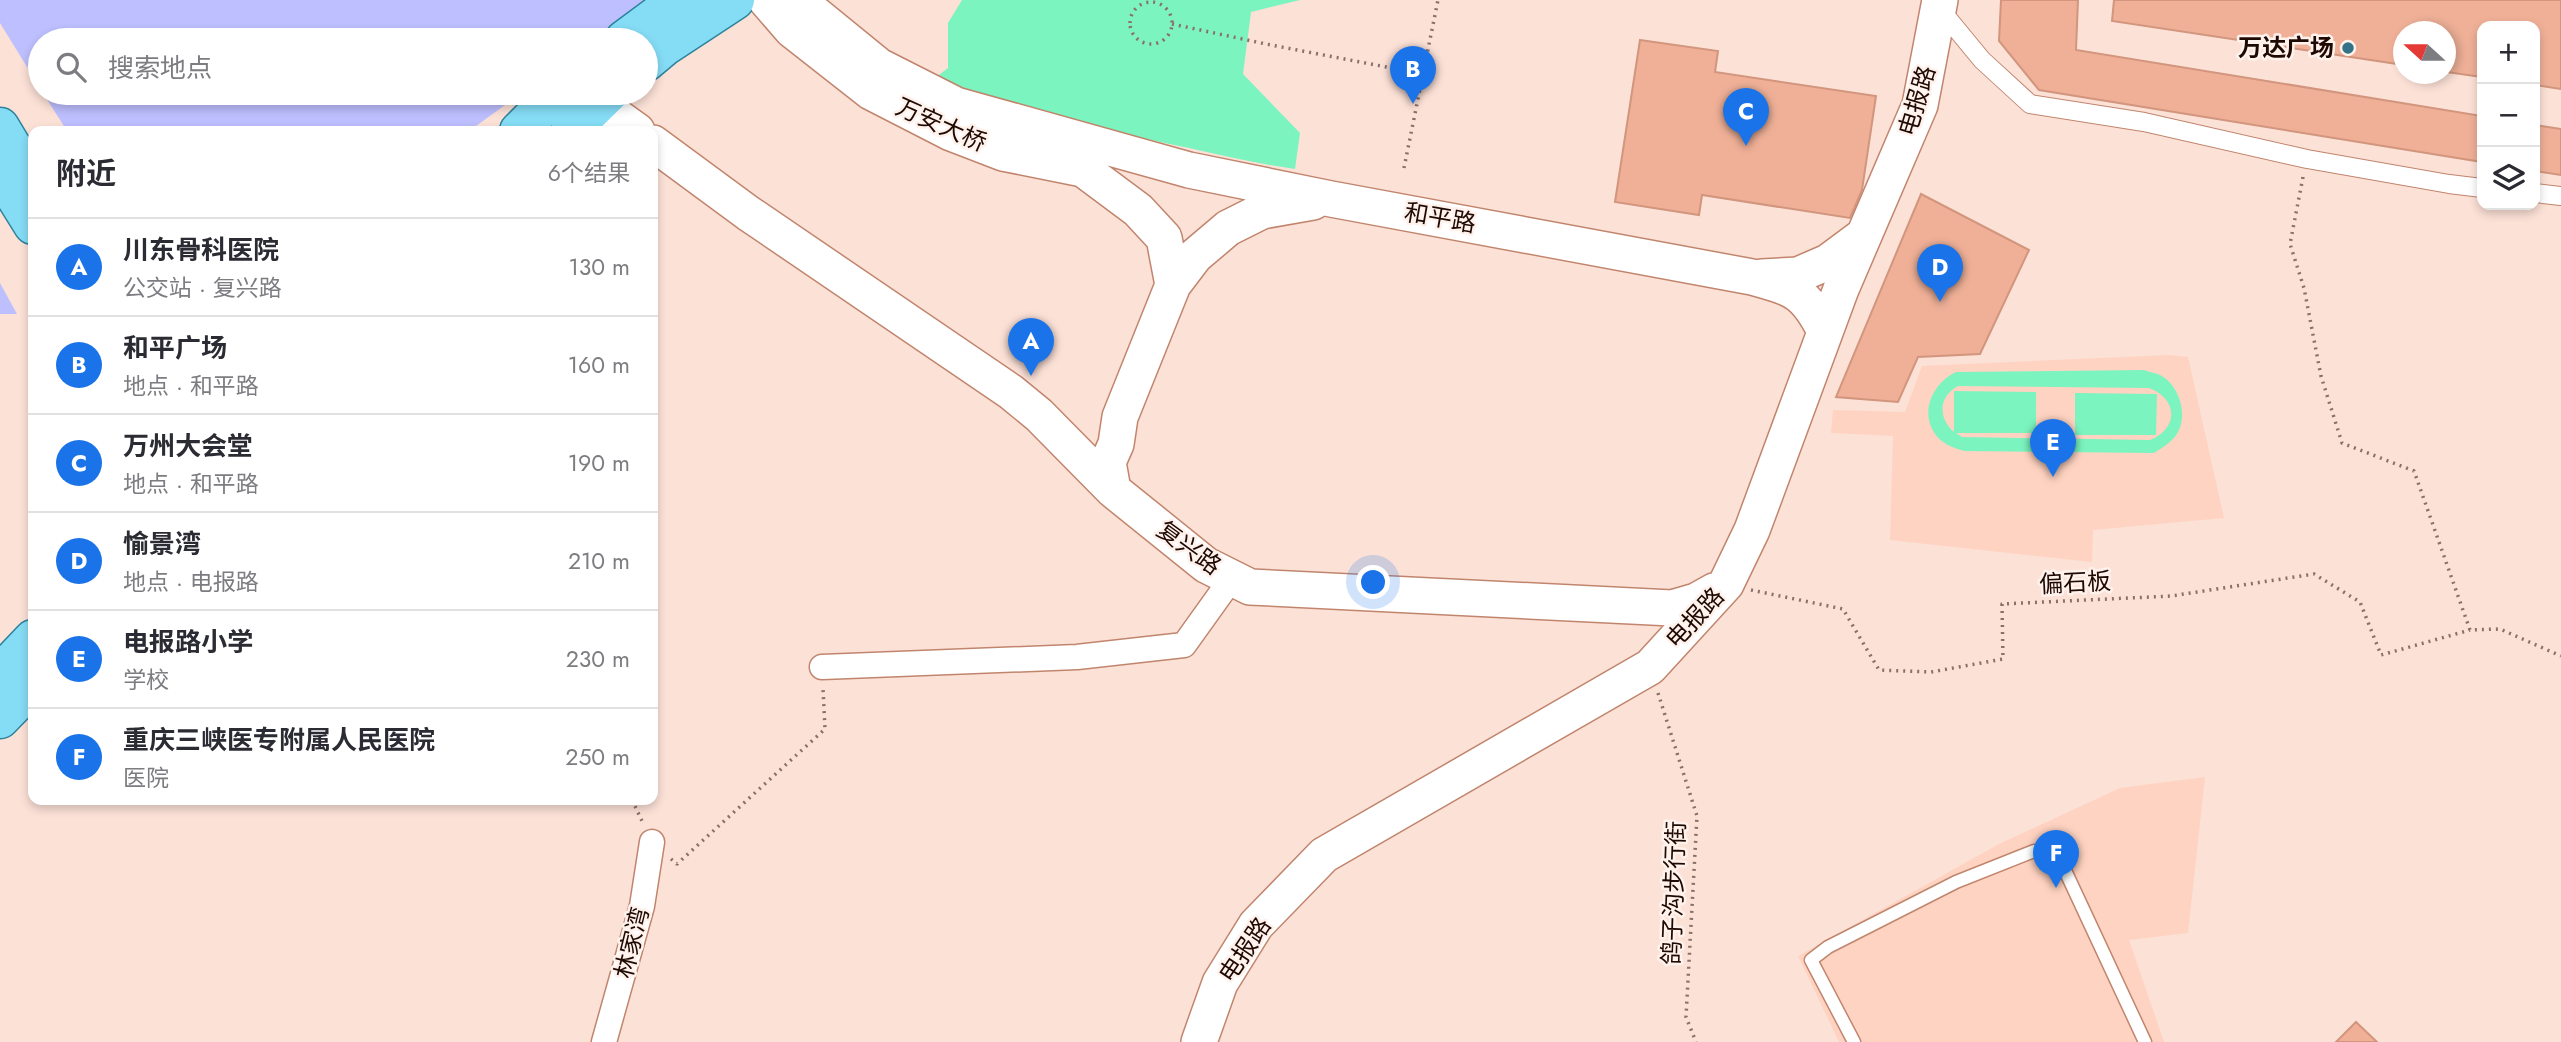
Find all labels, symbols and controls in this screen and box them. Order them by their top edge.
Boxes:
north arrow [2393,21,2456,84]
map controls [2477,21,2540,210]
button: + [2477,21,2540,84]
search box [28,28,658,105]
place label: 万达广场 [2238,30,2334,65]
marker: 万达广场 [2340,40,2356,56]
pin: B [1390,46,1436,104]
icon: search [52,48,90,86]
text: 搜索地点 [108,49,212,87]
street label: 电报路 [1889,61,1944,140]
button: − [2477,84,2540,147]
pin: C [1723,88,1769,146]
street label: 万安大桥 [890,89,992,160]
button: layers [2477,147,2540,210]
text: 附近 [56,152,116,195]
text: 6个结果 [548,156,630,190]
street label: 和平路 [1402,194,1479,241]
text: 川东骨科医院 [123,231,279,269]
pin: D [1917,244,1963,302]
text: A [71,250,87,284]
text: 130 m [568,250,630,284]
text: 公交站 · 复兴路 [123,271,282,305]
pin: A [1008,318,1054,376]
text: 和平广场 [123,329,227,367]
text: B [71,348,87,382]
text: 160 m [568,348,630,382]
text: 地点 · 和平路 [123,369,259,403]
pin: E [2030,419,2076,477]
text: 万州大会堂 [123,427,253,465]
text: C [71,446,87,480]
text: 190 m [568,446,630,480]
text: 地点 · 和平路 [123,467,259,501]
street label: 复兴路 [1150,512,1229,583]
text: 愉景湾 [123,525,201,563]
text: D [71,544,87,578]
text: 210 m [568,544,630,578]
street label: 偏石板 [2038,563,2112,602]
text: 地点 · 电报路 [123,565,259,599]
your location [1356,565,1390,599]
street label: 电报路 [1657,579,1732,656]
text: 电报路小学 [123,623,253,661]
text: E [72,642,86,676]
text: 230 m [566,642,630,676]
text: 学校 [123,663,169,697]
text: 重庆三峡医专附属人民医院 [123,721,435,759]
text: F [73,740,85,774]
text: 250 m [565,740,630,774]
text: 医院 [123,761,169,795]
street label: 鸽子沟步行街 [1653,820,1694,966]
pin: F [2033,830,2079,888]
street label: 林家湾 [606,904,657,982]
street label: 电报路 [1210,910,1279,989]

